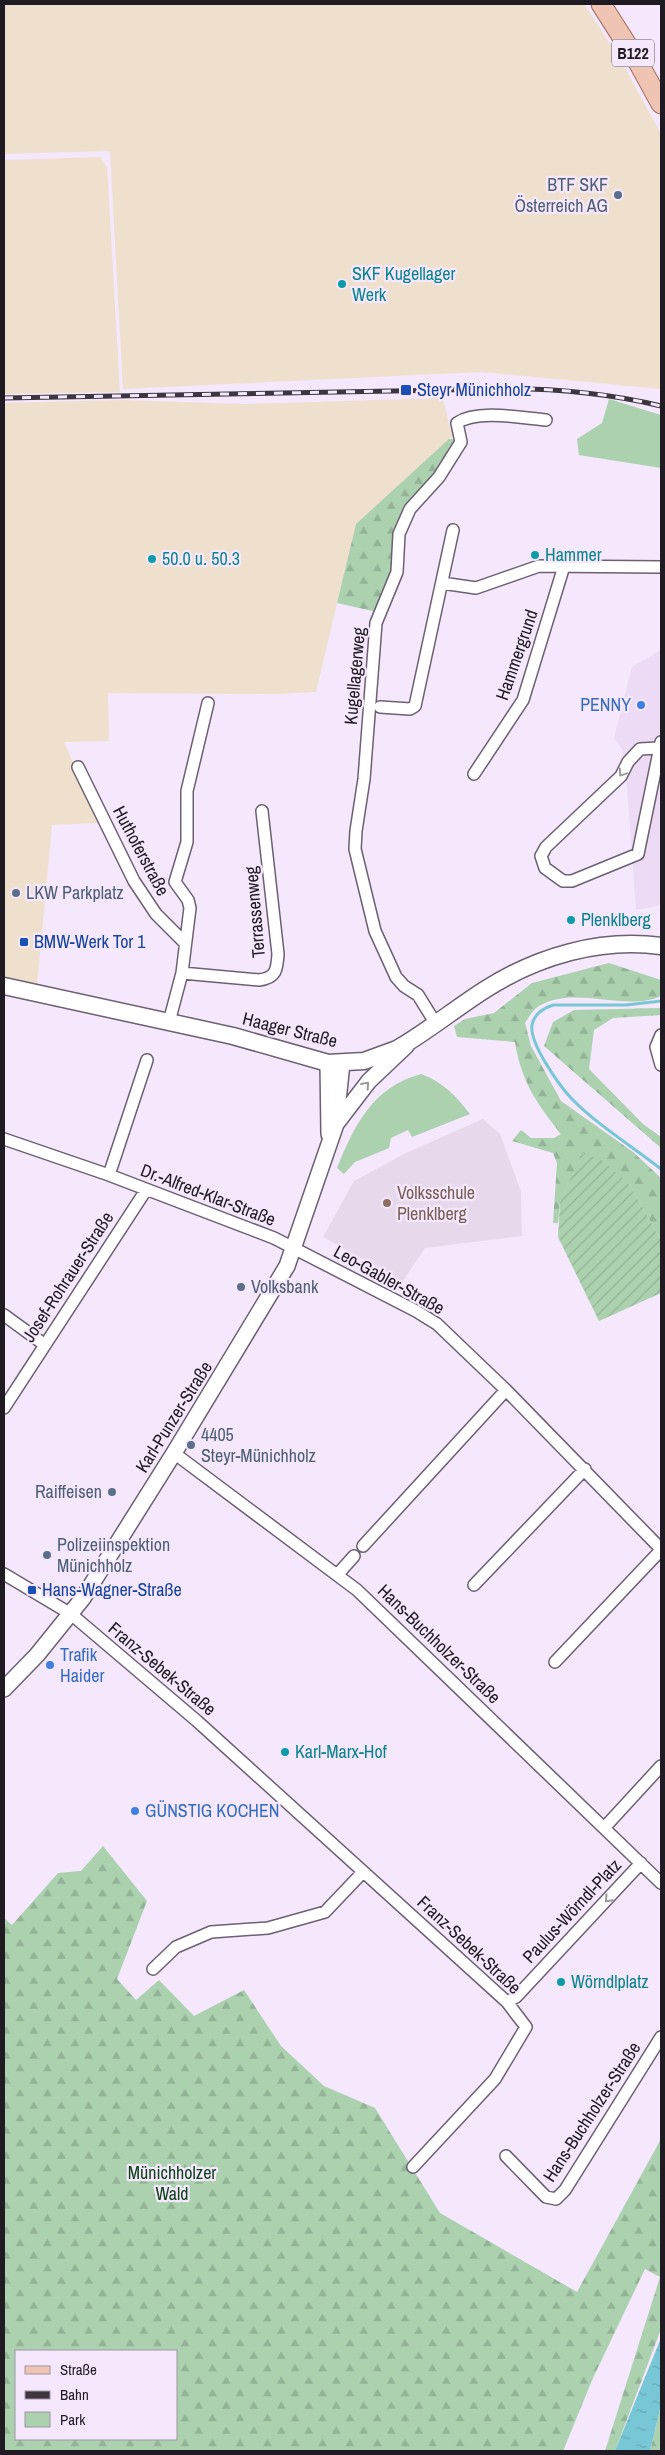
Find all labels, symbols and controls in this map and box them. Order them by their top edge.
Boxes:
road number: B122 [612,40,654,66]
place label: BTF SKF Österreich AG [514,172,608,218]
marker: BTF SKF Österreich AG [612,189,624,201]
place label: SKF Kugellager Werk [352,261,455,307]
marker: SKF Kugellager Werk [336,278,348,290]
place label: Steyr Münichholz [417,377,531,402]
marker: Steyr Münichholz [399,383,413,397]
place label: Hammer [545,542,602,567]
place label: 50.0 u. 50.3 [162,546,240,571]
marker: Hammer [529,549,541,561]
marker: 50.0 u. 50.3 [146,553,158,565]
street label: Hammergrund [489,606,544,704]
street label: Kugellagerweg [338,625,371,726]
place label: PENNY [580,692,631,717]
marker: PENNY [635,699,647,711]
one-way arrow [619,767,628,777]
street label: Huthoferstraße [107,801,176,900]
street label: Terrassenweg [238,864,271,959]
place label: LKW Parkplatz [26,880,124,905]
marker: LKW Parkplatz [10,887,22,899]
place label: Plenklberg [581,907,652,932]
marker: Plenklberg [565,914,577,926]
place label: BMW-Werk Tor 1 [34,929,146,954]
marker: BMW-Werk Tor 1 [18,936,30,948]
street label: Haager Straße [240,1006,340,1053]
one-way arrow [360,1082,369,1091]
street label: Dr.-Alfred-Klar-Straße [137,1157,279,1232]
place label: Volksschule Plenklberg [397,1180,475,1226]
marker: Volksschule Plenklberg [381,1197,393,1209]
street label: Josef-Rohrauer-Straße [16,1207,119,1347]
street label: Leo-Gabler-Straße [329,1239,449,1320]
place label: Volksbank [251,1274,319,1299]
marker: Volksbank [235,1281,247,1293]
street label: Karl-Punzer-Straße [129,1356,218,1477]
place label: 4405 Steyr-Münichholz [201,1422,316,1468]
marker: 4405 Steyr-Münichholz [185,1439,197,1451]
place label: Raiffeisen [35,1479,102,1504]
marker: Raiffeisen [106,1486,118,1498]
place label: Polizeiinspektion Münichholz [57,1532,170,1578]
marker: Polizeiinspektion Münichholz [41,1549,53,1561]
place label: Hans-Wagner-Straße [42,1577,182,1602]
street label: Hans-Buchholzer-Straße [372,1578,506,1709]
marker: Hans-Wagner-Straße [26,1584,38,1596]
street label: Franz-Sebek-Straße [103,1616,222,1721]
place label: Trafik Haider [60,1642,104,1688]
marker: Trafik Haider [44,1659,56,1671]
place label: Karl-Marx-Hof [295,1739,388,1764]
marker: Karl-Marx-Hof [279,1746,291,1758]
place label: GÜNSTIG KOCHEN [145,1798,280,1823]
marker: GÜNSTIG KOCHEN [129,1805,141,1817]
street label: Paulus-Wörndl-Platz [517,1853,627,1968]
street label: Franz-Sebek-Straße [412,1890,527,1999]
one-way arrow [605,1893,614,1902]
place label: Wörndlplatz [571,1969,649,1994]
marker: Wörndlplatz [555,1976,567,1988]
street label: Hans-Buchholzer-Straße [537,2037,646,2187]
park label: Münichholzer Wald [128,2160,216,2206]
legend [15,2350,178,2440]
text: Straße [60,2359,97,2380]
text: Bahn [60,2384,89,2405]
text: Park [60,2409,86,2430]

